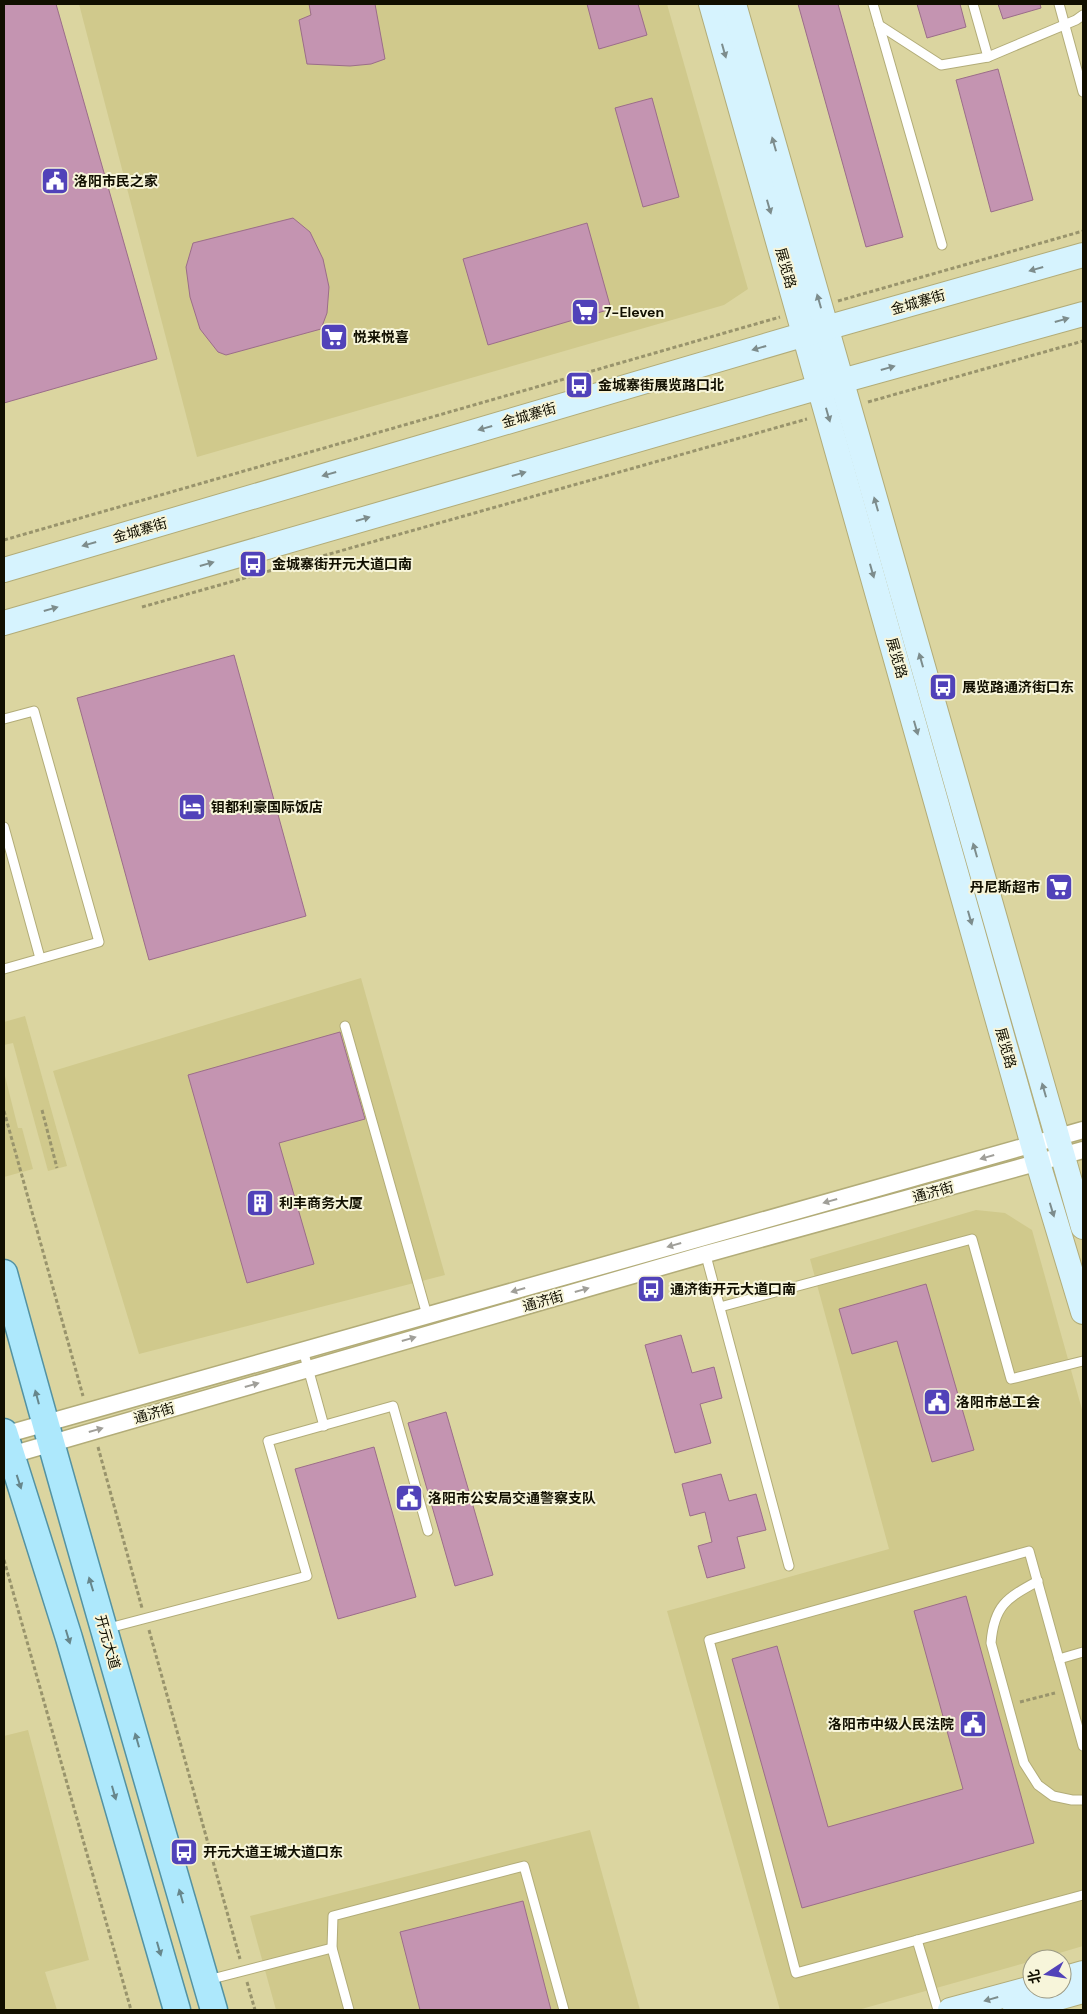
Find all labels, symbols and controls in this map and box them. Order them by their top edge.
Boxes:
one-way arrow [720,43,728,58]
one-way arrow [770,137,778,152]
public building icon: 洛阳市民之家 [40,166,70,196]
place label: 洛阳市民之家 [74,172,158,190]
one-way arrow [765,199,773,214]
street label: 展览路 [772,245,800,291]
one-way arrow [1029,265,1044,273]
street label: 金城寨街 [889,286,947,318]
one-way arrow [814,293,822,308]
supermarket icon: 7-Eleven [570,297,600,327]
place label: 7-Eleven [604,303,664,321]
one-way arrow [1054,315,1069,323]
supermarket icon: 悦来悦喜 [319,322,349,352]
place label: 悦来悦喜 [353,328,409,346]
one-way arrow [751,344,766,352]
one-way arrow [881,364,896,372]
bus stop icon: 金城寨街展览路口北 [564,370,594,400]
place label: 金城寨街展览路口北 [598,376,724,394]
street label: 金城寨街 [500,399,558,431]
one-way arrow [824,407,832,422]
one-way arrow [478,425,493,433]
one-way arrow [322,470,337,478]
one-way arrow [511,470,527,478]
one-way arrow [872,496,880,511]
street label: 金城寨街 [111,514,169,546]
one-way arrow [355,515,370,523]
one-way arrow [82,541,97,549]
bus stop icon: 金城寨街开元大道口南 [238,549,268,579]
place label: 金城寨街开元大道口南 [272,555,412,573]
one-way arrow [199,560,214,568]
one-way arrow [869,564,877,579]
one-way arrow [43,605,58,613]
street label: 展览路 [883,635,911,681]
one-way arrow [917,652,925,667]
bus stop icon: 展览路通济街口东 [928,672,958,702]
place label: 展览路通济街口东 [962,678,1074,696]
one-way arrow [913,720,921,735]
hotel icon: 钼都利豪国际饭店 [177,792,207,822]
place label: 钼都利豪国际饭店 [211,798,323,816]
one-way arrow [971,842,979,857]
supermarket icon: 丹尼斯超市 [1044,872,1074,902]
place label: 丹尼斯超市 [970,878,1040,896]
one-way arrow [966,910,974,925]
street label: 展览路 [992,1025,1020,1071]
one-way arrow [1039,1083,1047,1098]
one-way arrow [979,1153,994,1161]
street label: 通济街 [910,1178,956,1206]
building icon: 利丰商务大厦 [245,1188,275,1218]
place label: 利丰商务大厦 [279,1194,363,1212]
one-way arrow [823,1197,838,1205]
one-way arrow [1049,1203,1057,1218]
one-way arrow [666,1242,681,1250]
bus stop icon: 通济街开元大道口南 [636,1274,666,1304]
place label: 通济街开元大道口南 [670,1280,796,1298]
one-way arrow [574,1285,589,1293]
one-way arrow [510,1286,525,1294]
street label: 通济街 [520,1287,566,1315]
one-way arrow [401,1335,416,1343]
one-way arrow [245,1380,260,1388]
public building icon: 洛阳市总工会 [922,1387,952,1417]
one-way arrow [33,1389,41,1404]
place label: 洛阳市总工会 [956,1393,1040,1411]
street label: 通济街 [131,1399,177,1427]
one-way arrow [89,1426,104,1434]
one-way arrow [16,1474,23,1489]
public building icon: 洛阳市公安局交通警察支队 [394,1483,424,1513]
place label: 洛阳市公安局交通警察支队 [428,1489,596,1507]
one-way arrow [87,1576,95,1591]
street label: 开元大道 [92,1613,124,1671]
one-way arrow [65,1629,73,1644]
public building icon: 洛阳市中级人民法院 [958,1709,988,1739]
place label: 洛阳市中级人民法院 [828,1715,954,1733]
one-way arrow [132,1732,140,1747]
one-way arrow [110,1785,118,1800]
bus stop icon: 开元大道王城大道口东 [169,1837,199,1867]
place label: 开元大道王城大道口东 [203,1843,343,1861]
one-way arrow [177,1888,185,1904]
one-way arrow [155,1941,163,1956]
north arrow [1022,1949,1072,1999]
text: 北 [1024,1968,1045,1985]
one-way arrow [984,1995,999,2003]

